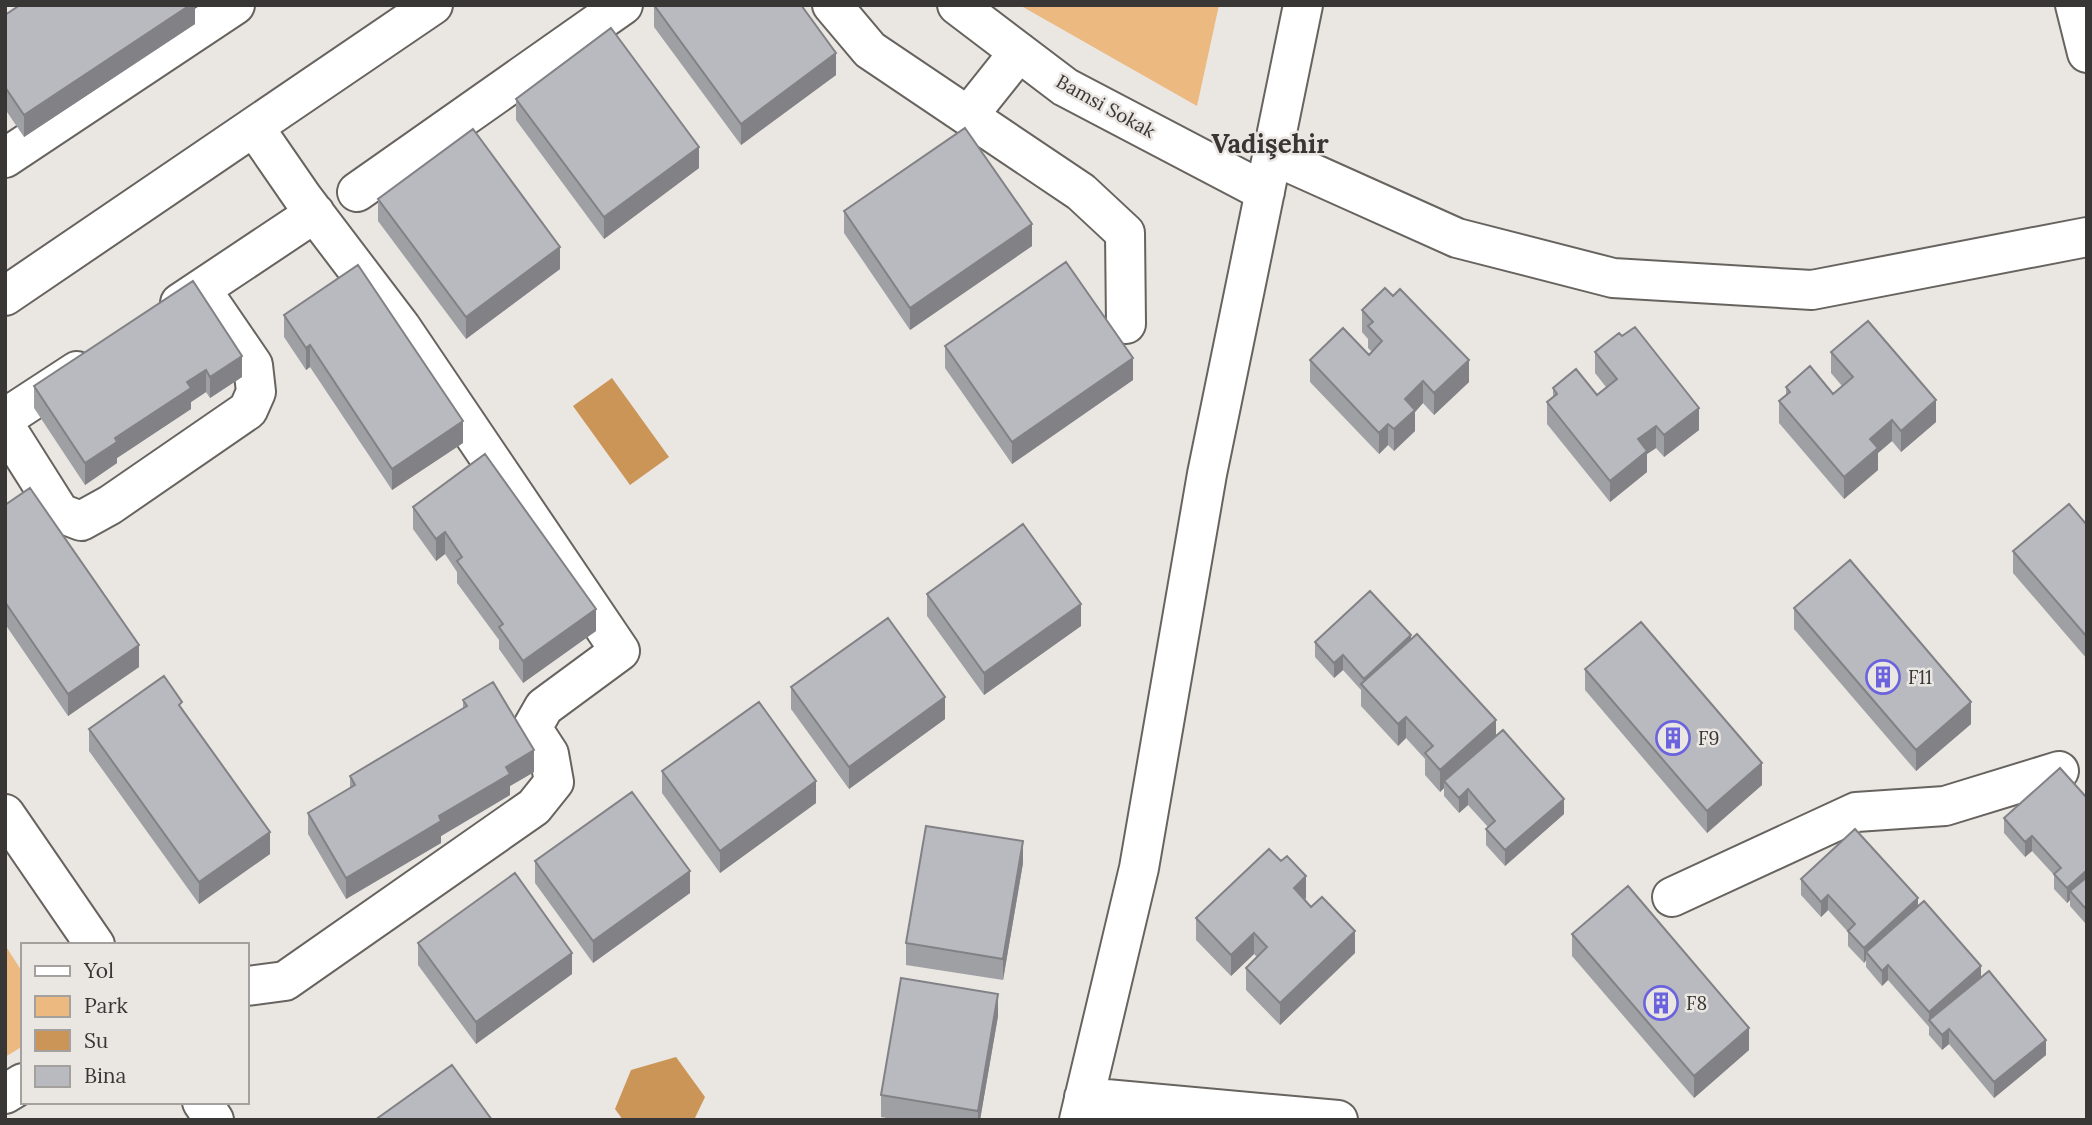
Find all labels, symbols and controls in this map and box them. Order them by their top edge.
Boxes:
street label: Bamsi Sokak [1052,69,1161,144]
district label: Vadişehir [1211,127,1329,160]
building icon: F11 [1864,658,1902,696]
place label: F11 [1908,665,1932,689]
building icon: F9 [1654,719,1692,757]
place label: F9 [1698,726,1719,750]
legend [21,943,248,1104]
text: Yol [83,957,114,984]
building icon: F8 [1642,984,1680,1022]
place label: F8 [1686,991,1707,1015]
text: Park [84,992,128,1019]
text: Su [84,1027,108,1054]
text: Bina [84,1062,127,1089]

